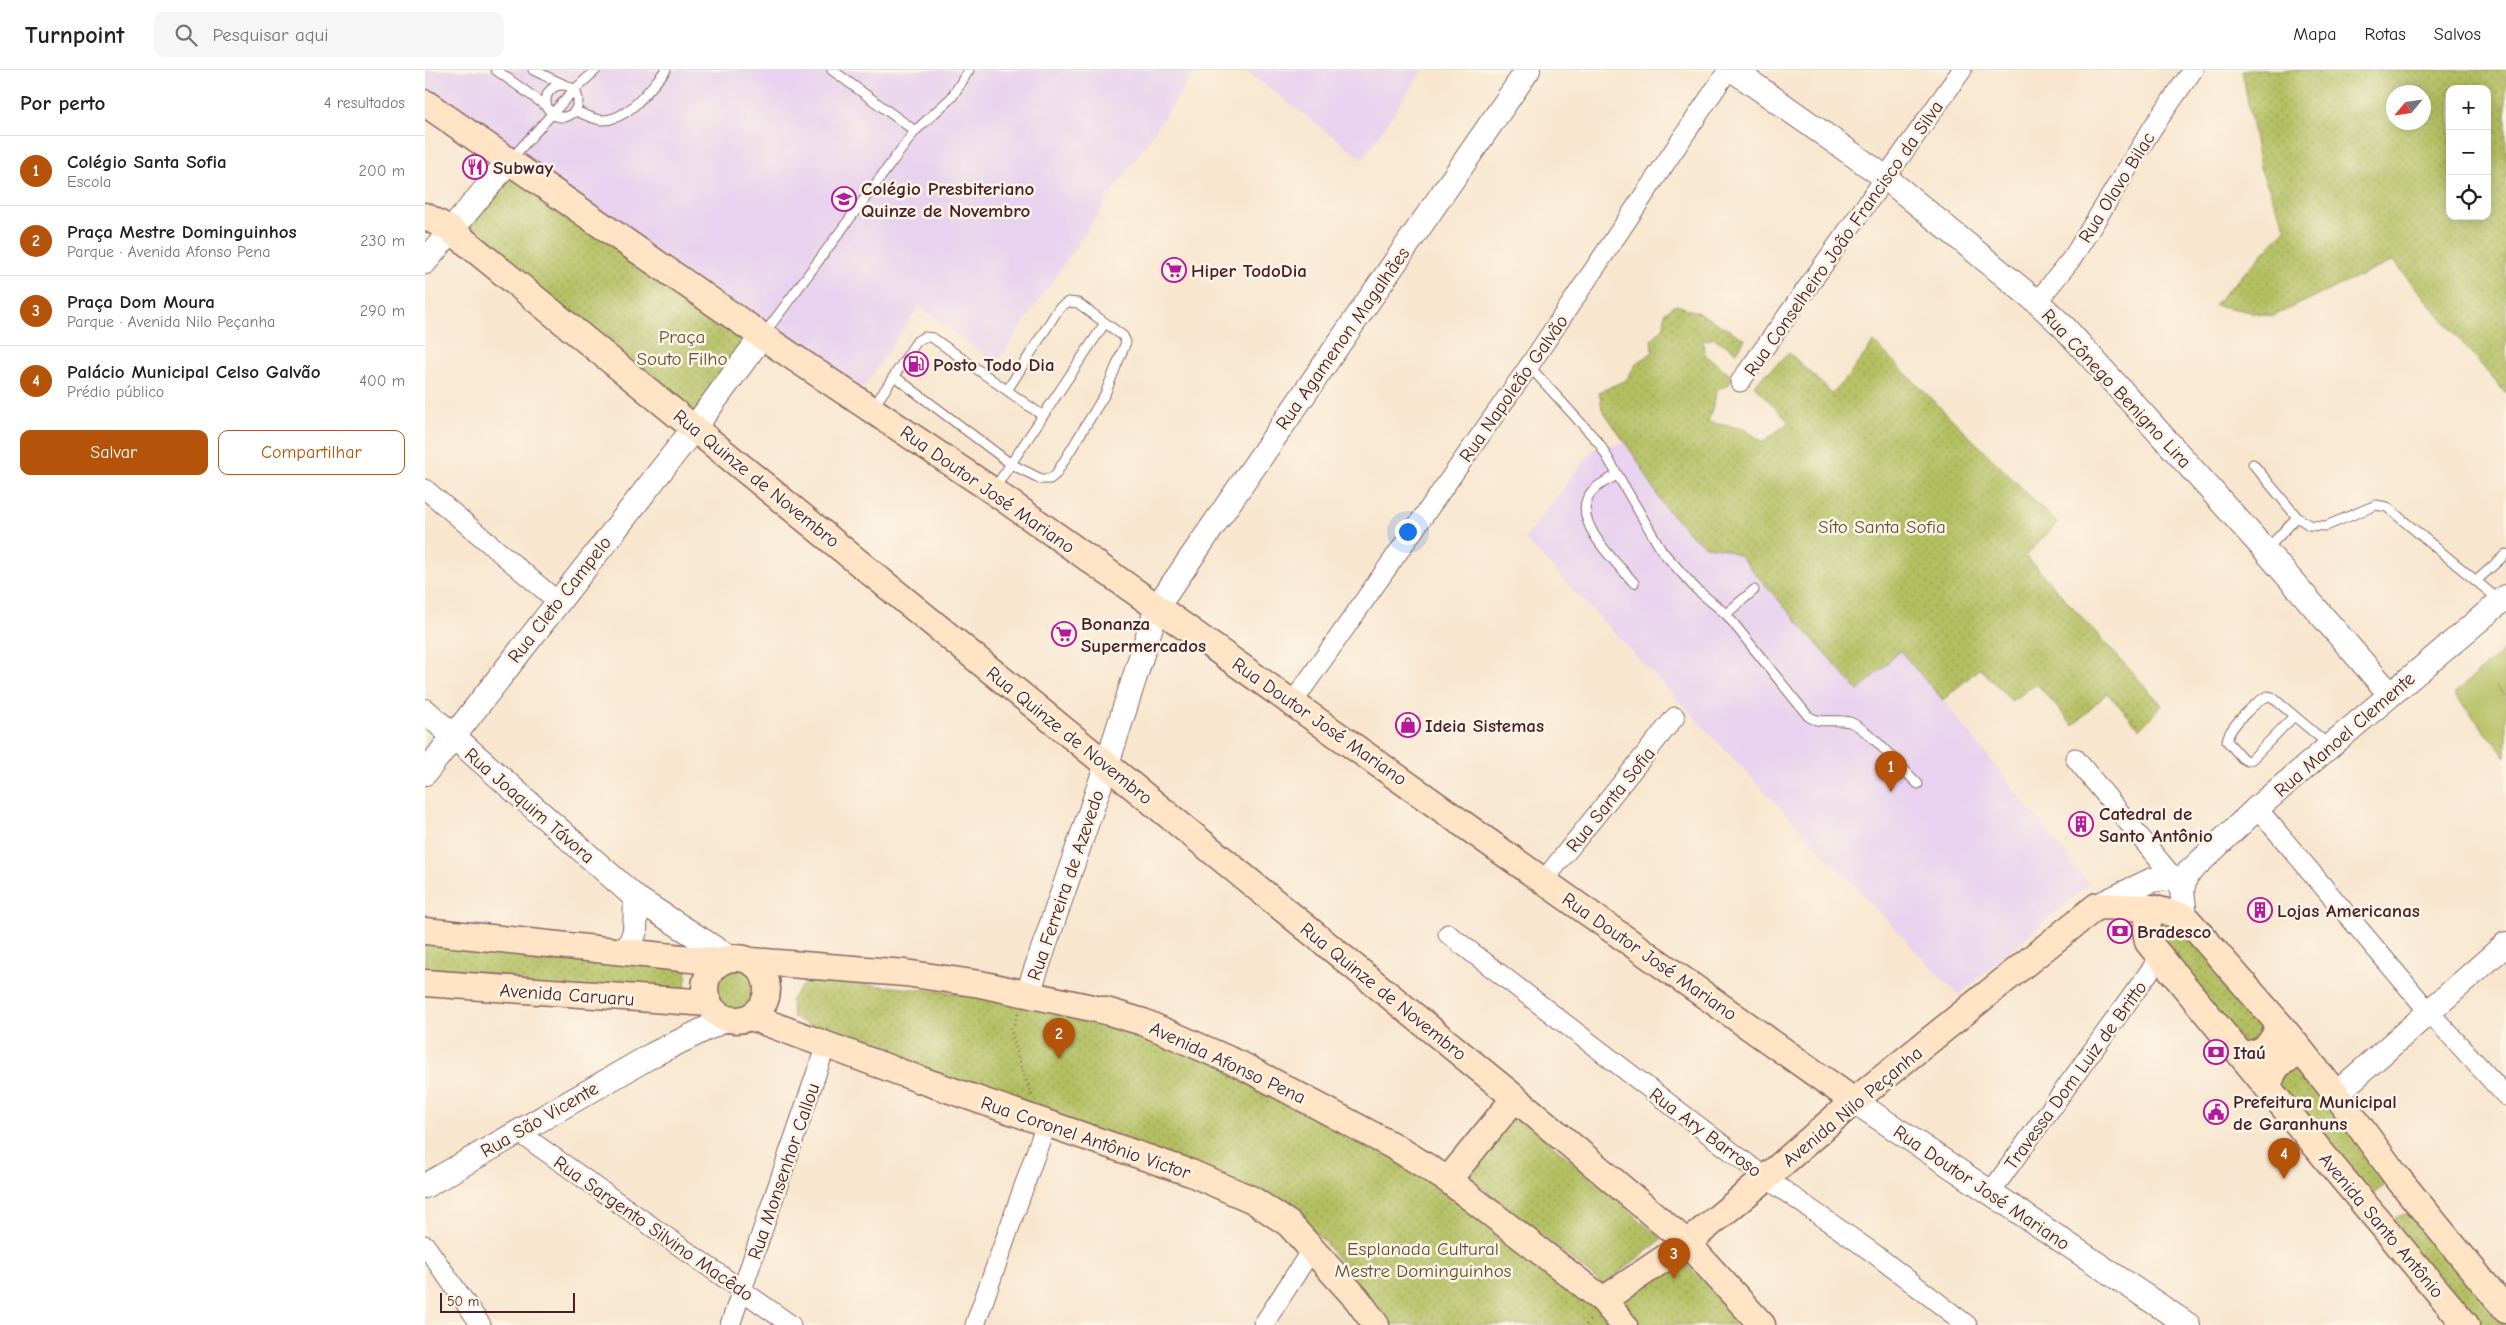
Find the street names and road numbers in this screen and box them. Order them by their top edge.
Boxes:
street label: Rua Conselheiro João Francisco da Silva [1740,97,1948,381]
street label: Rua Olavo Bilac [2074,128,2160,247]
street label: Rua Agamenon Magalhães [1271,243,1414,434]
street label: Rua Cônego Benigno Lira [2037,305,2196,473]
street label: Rua Napoleão Galvão [1455,311,1573,466]
street label: Rua Quinze de Novembro [669,405,844,553]
street label: Rua Doutor José Mariano [896,421,1079,558]
street label: Rua Cleto Campelo [503,532,616,667]
street label: Rua Doutor José Mariano [1228,653,1411,790]
street label: Rua Quinze de Novembro [982,662,1157,810]
street label: Rua Manoel Clemente [2270,668,2419,802]
street label: Rua Joaquim Távora [460,743,599,868]
street label: Rua Santa Sofia [1562,743,1660,857]
street label: Rua Ferreira de Azevedo [1023,787,1109,983]
street label: Rua Doutor José Mariano [1558,888,1741,1025]
street label: Rua Quinze de Novembro [1296,918,1471,1066]
street label: Travessa Dom Luiz de Britto [2000,977,2152,1174]
street label: Avenida Caruaru [499,979,635,1011]
street label: Avenida Afonso Pena [1146,1017,1309,1109]
street label: Avenida Nilo Peçanha [1778,1042,1927,1172]
street label: Rua São Vicente [477,1077,602,1162]
street label: Rua Monsenhor Callou [743,1080,824,1262]
street label: Rua Ary Barroso [1645,1083,1766,1182]
street label: Rua Coronel Antônio Victor [978,1092,1194,1184]
street label: Rua Doutor José Mariano [1889,1121,2074,1255]
street label: Avenida Santo Antônio [2314,1149,2448,1303]
street label: Rua Sargento Silvino Macêdo [549,1151,757,1306]

